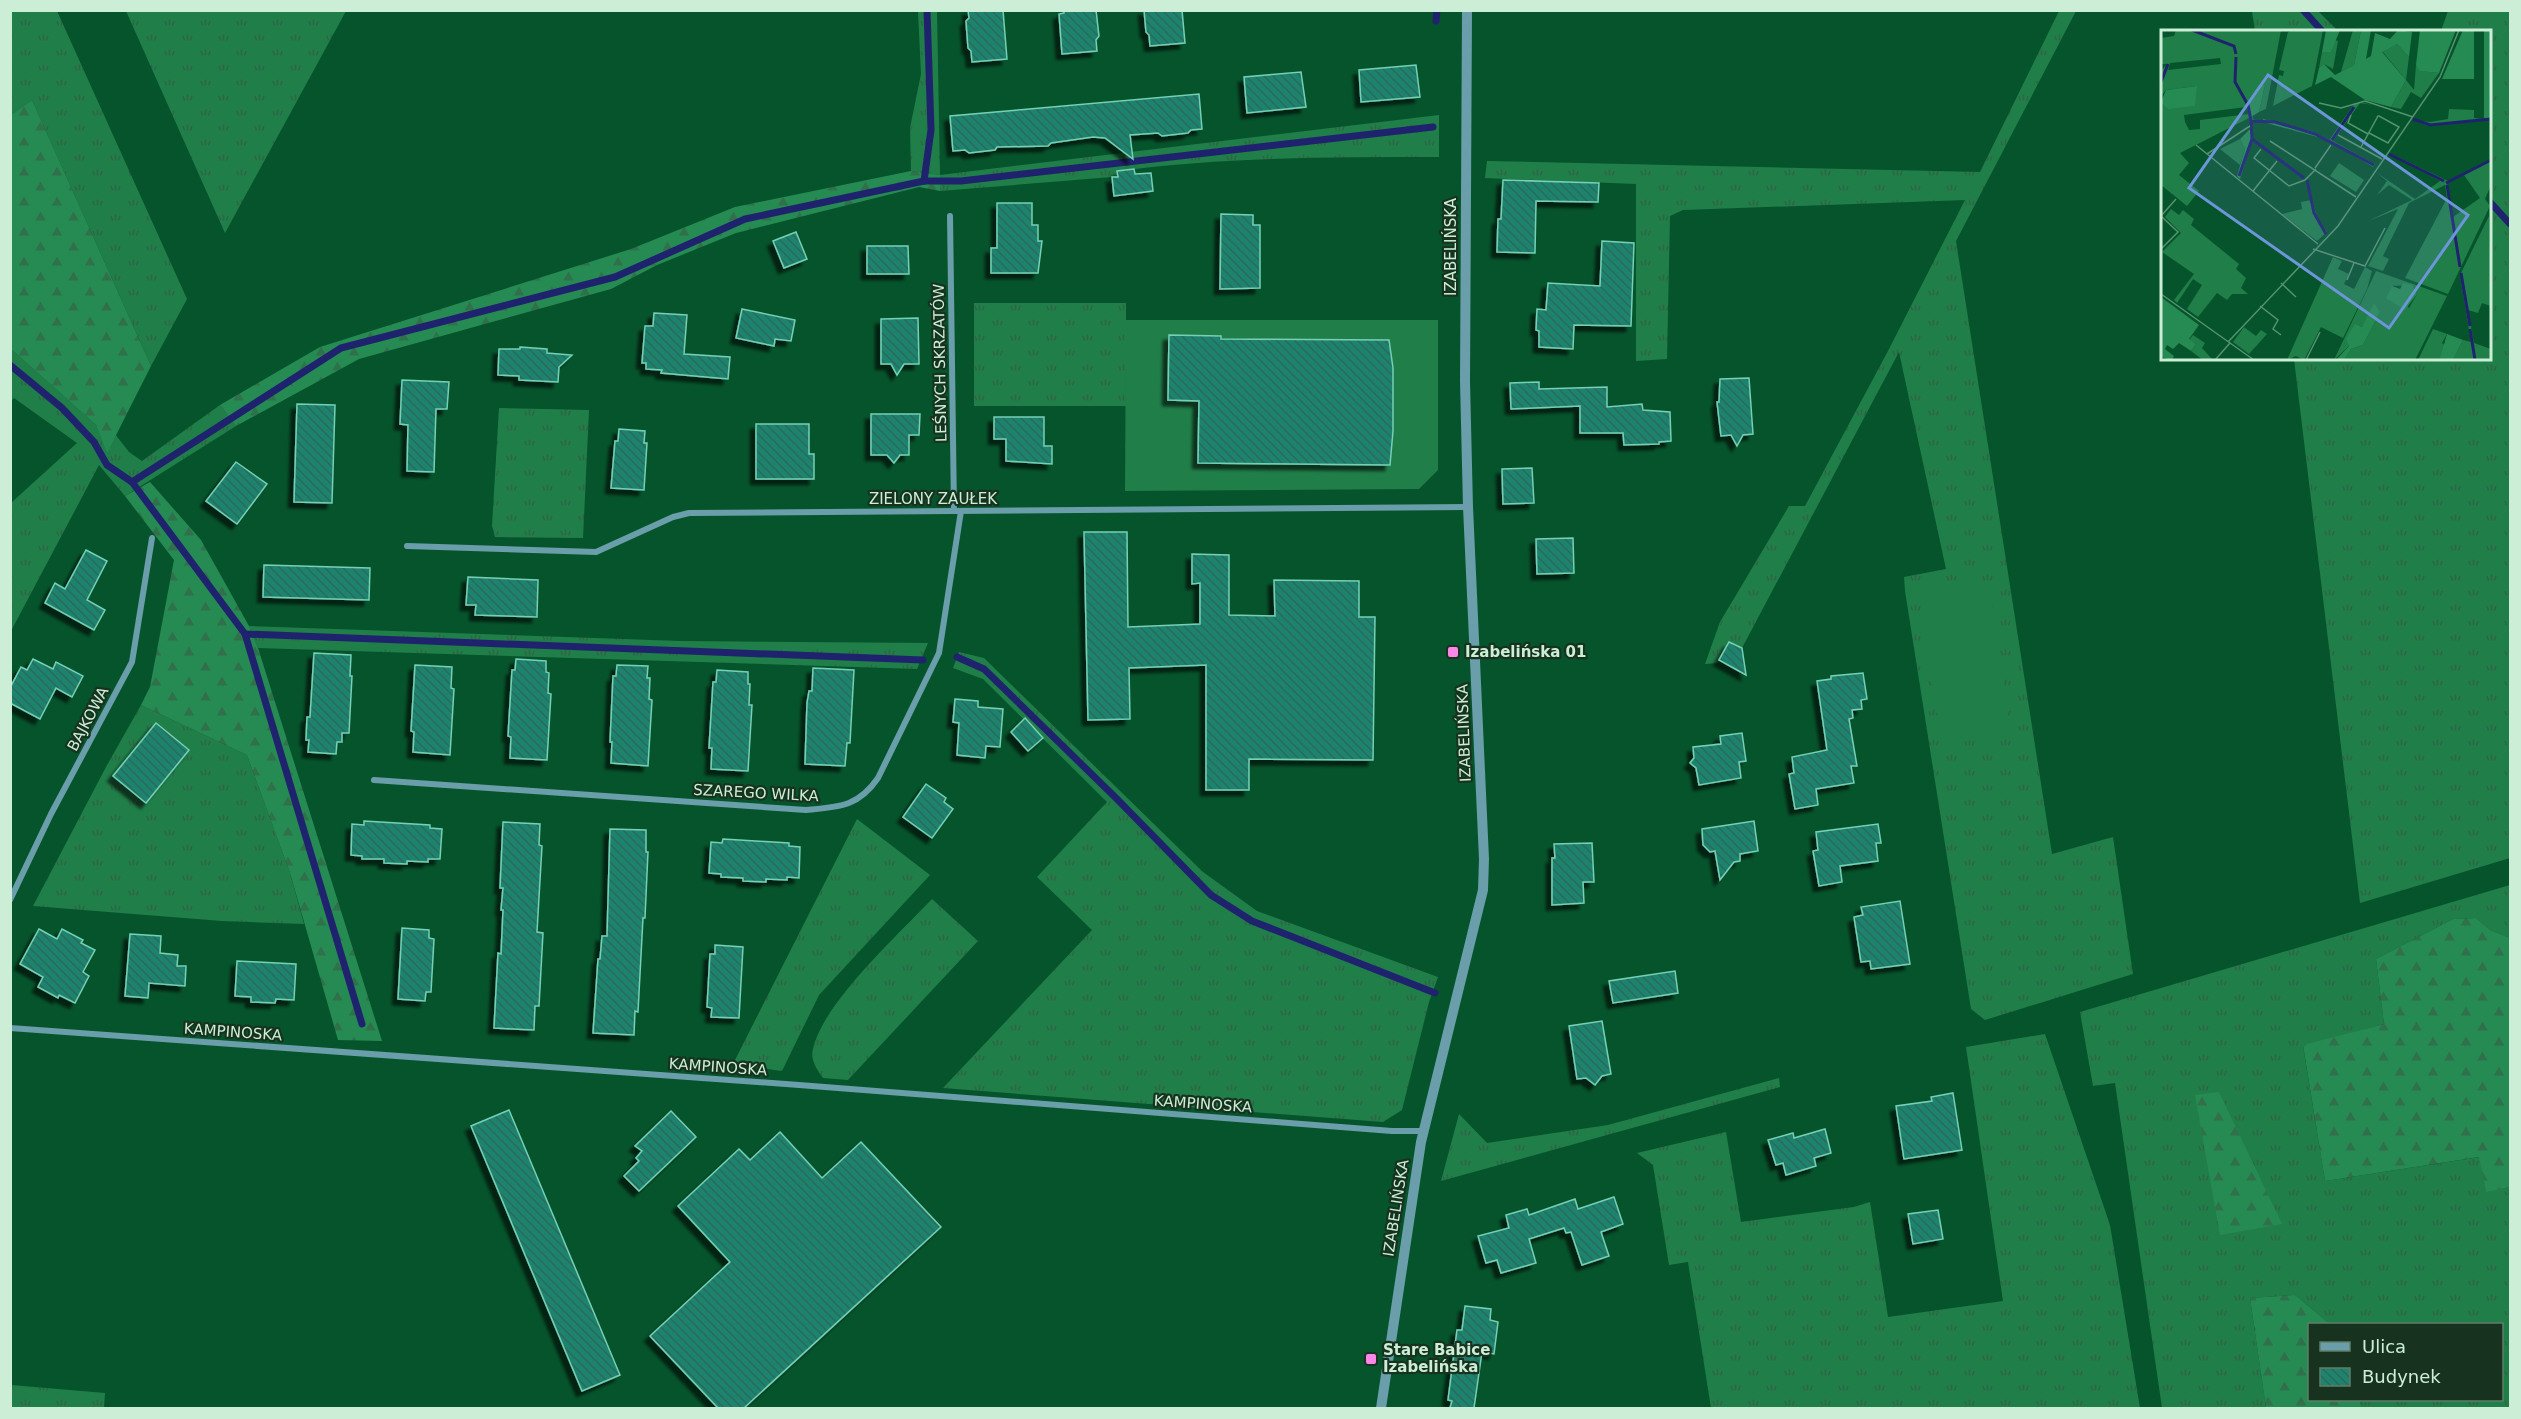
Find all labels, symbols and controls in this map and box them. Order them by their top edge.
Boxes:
inset map [2161,30,2491,360]
street label: IZABELIŃSKA [1441,197,1460,296]
street label: LEŚNYCH SKRZATÓW [929,283,950,442]
street label: ZIELONY ZAUŁEK [869,490,998,508]
place label: Izabelińska 01 [1465,643,1586,661]
marker: Izabelińska 01 [1446,645,1460,659]
street label: BAJKOWA [64,683,113,754]
street label: IZABELIŃSKA [1452,683,1475,782]
street label: SZAREGO WILKA [693,781,820,805]
street label: KAMPINOSKA [183,1020,284,1044]
street label: KAMPINOSKA [668,1055,769,1079]
street label: KAMPINOSKA [1153,1092,1254,1116]
street label: IZABELIŃSKA [1378,1157,1413,1258]
legend [2308,1323,2503,1401]
text: Ulica [2362,1336,2406,1357]
place label: Stare Babice Izabelińska [1383,1341,1490,1376]
marker: Stare Babice Izabelińska [1364,1352,1378,1366]
text: Budynek [2362,1366,2441,1387]

